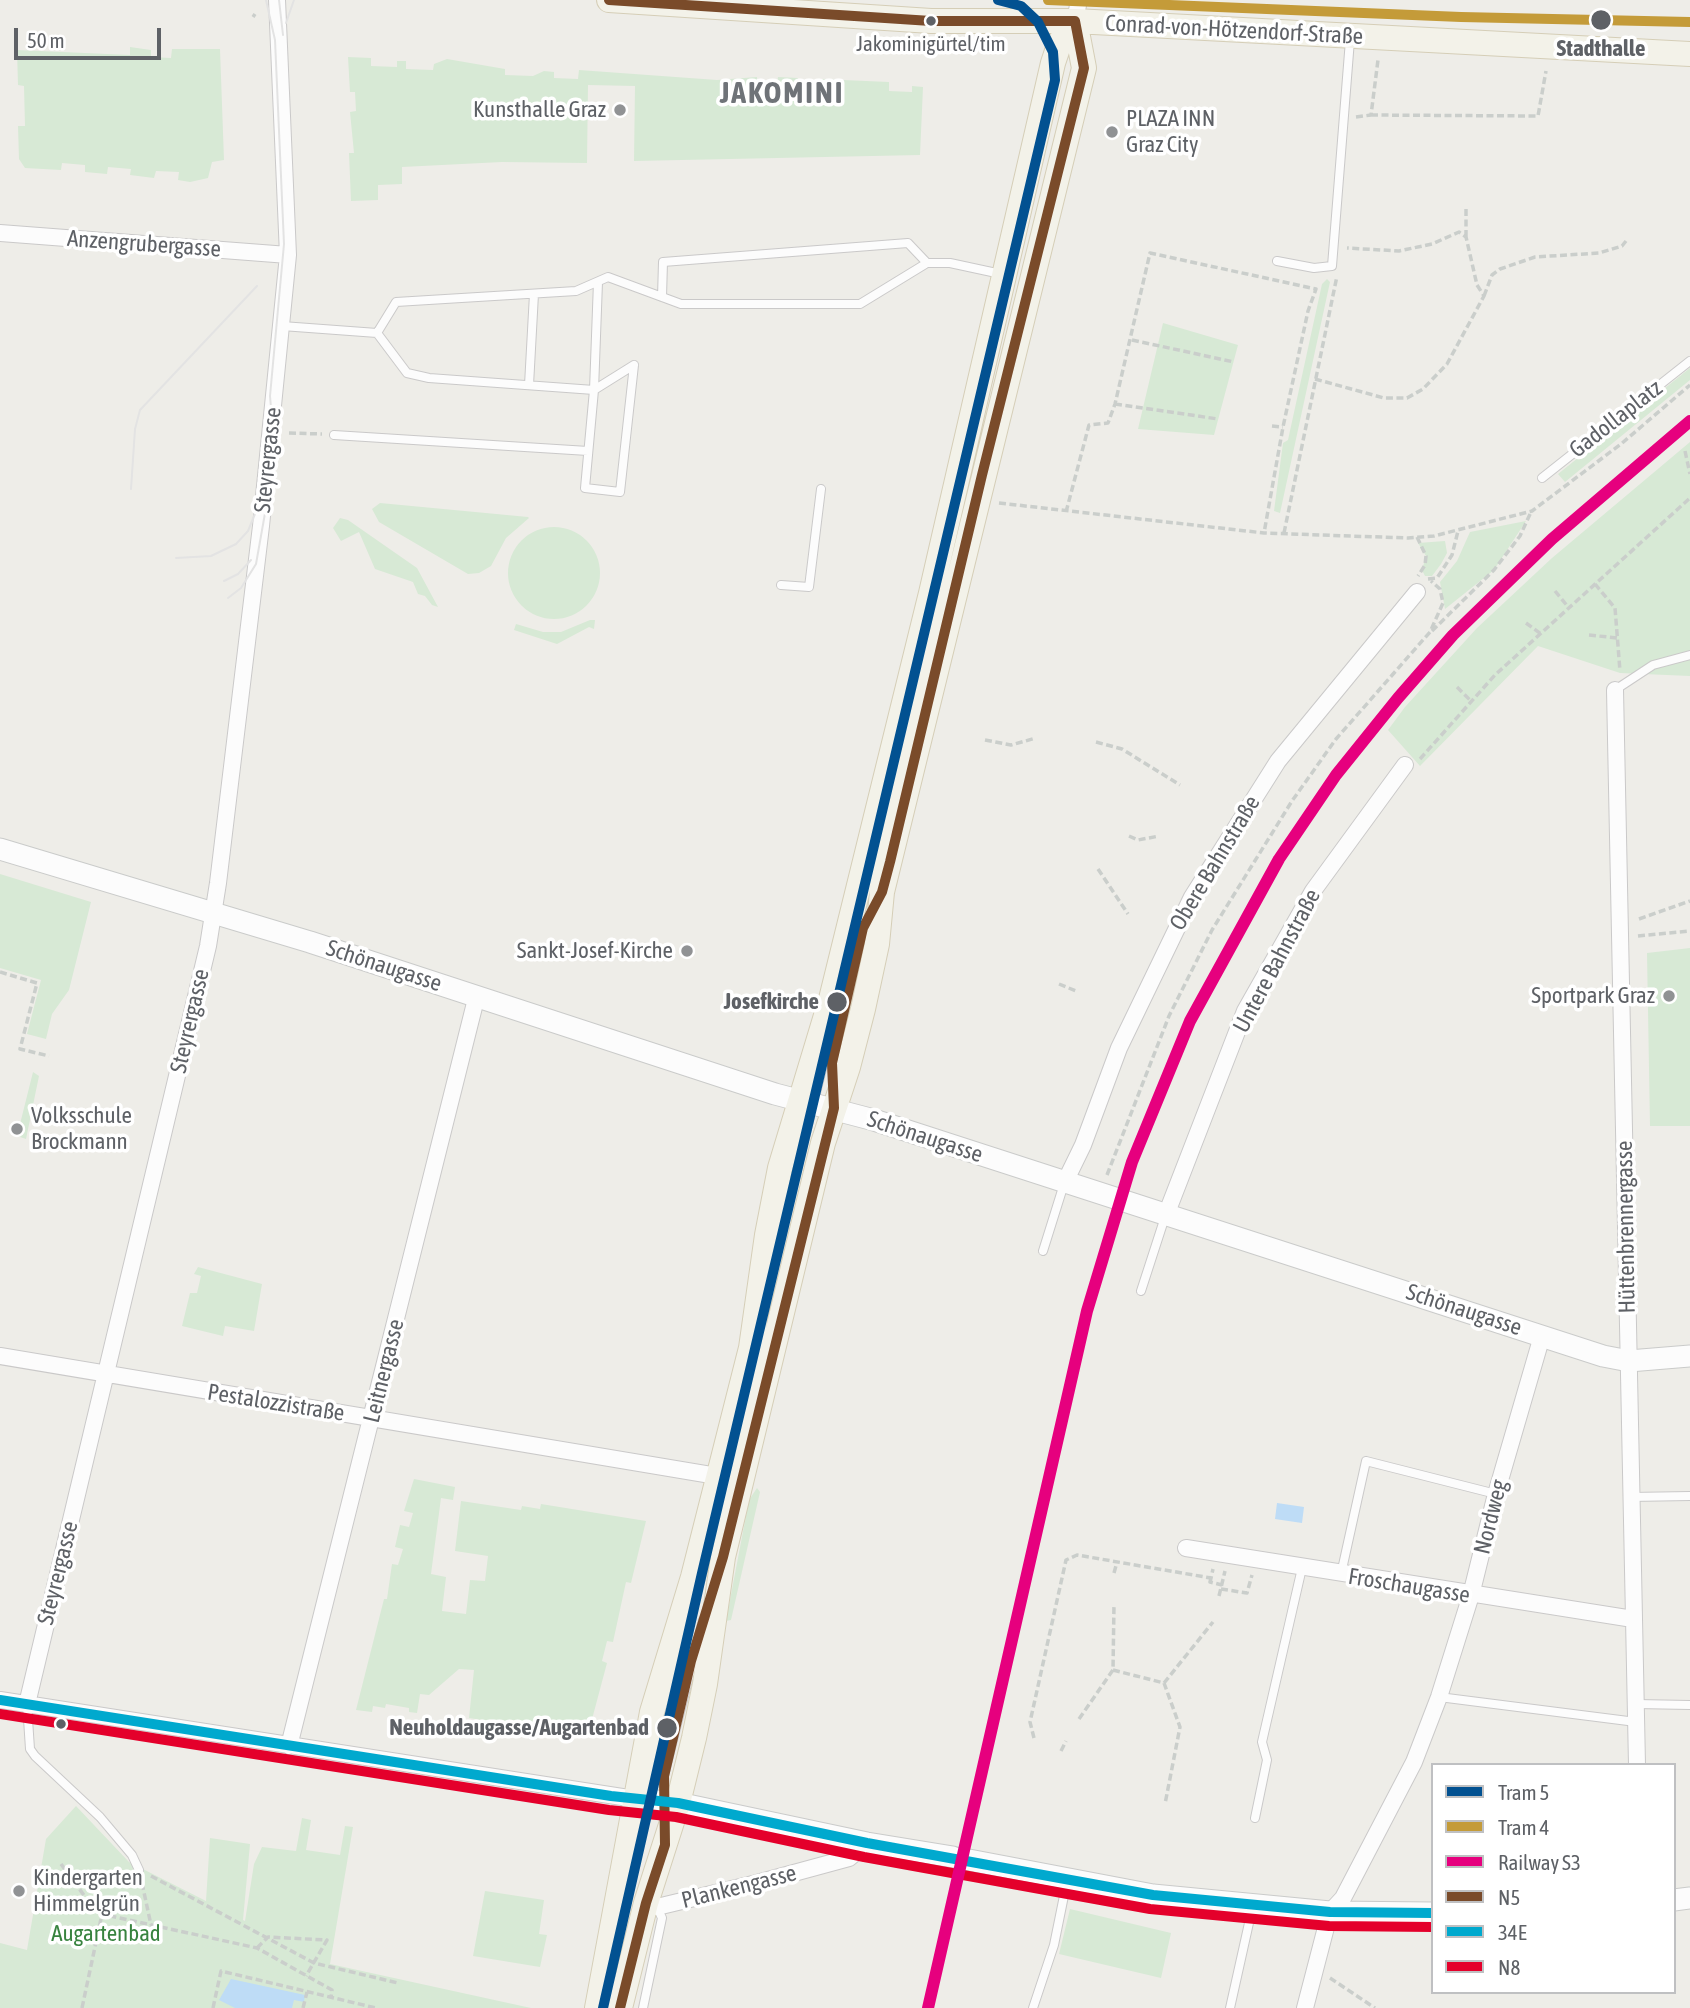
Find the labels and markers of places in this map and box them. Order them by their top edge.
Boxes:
marker: Stadthalle [1589,8,1613,32]
marker: Jakominigürtel/tim [924,14,938,28]
place label: Jakominigürtel/tim [856,31,1006,57]
place label: Stadthalle [1557,35,1645,63]
place label: Kunsthalle Graz [473,96,606,124]
marker: Kunsthalle Graz [612,102,628,118]
place label: PLAZA INN Graz City [1126,105,1215,159]
marker: PLAZA INN Graz City [1104,124,1120,140]
place label: Sankt-Josef-Kirche [517,937,673,965]
marker: Sankt-Josef-Kirche [679,943,695,959]
place label: Sportpark Graz [1531,982,1655,1010]
place label: Josefkirche [724,988,819,1016]
marker: Sportpark Graz [1661,988,1677,1004]
marker: Josefkirche [825,990,849,1014]
place label: Volksschule Brockmann [31,1102,132,1156]
marker: Volksschule Brockmann [9,1121,25,1137]
place label: Neuholdaugasse/Augartenbad [389,1714,649,1742]
marker: Neuholdaugasse/Augartenbad [655,1716,679,1740]
unlabelled marker [54,1717,68,1731]
place label: Kindergarten Himmelgrün [33,1864,143,1918]
marker: Kindergarten Himmelgrün [11,1883,27,1899]

